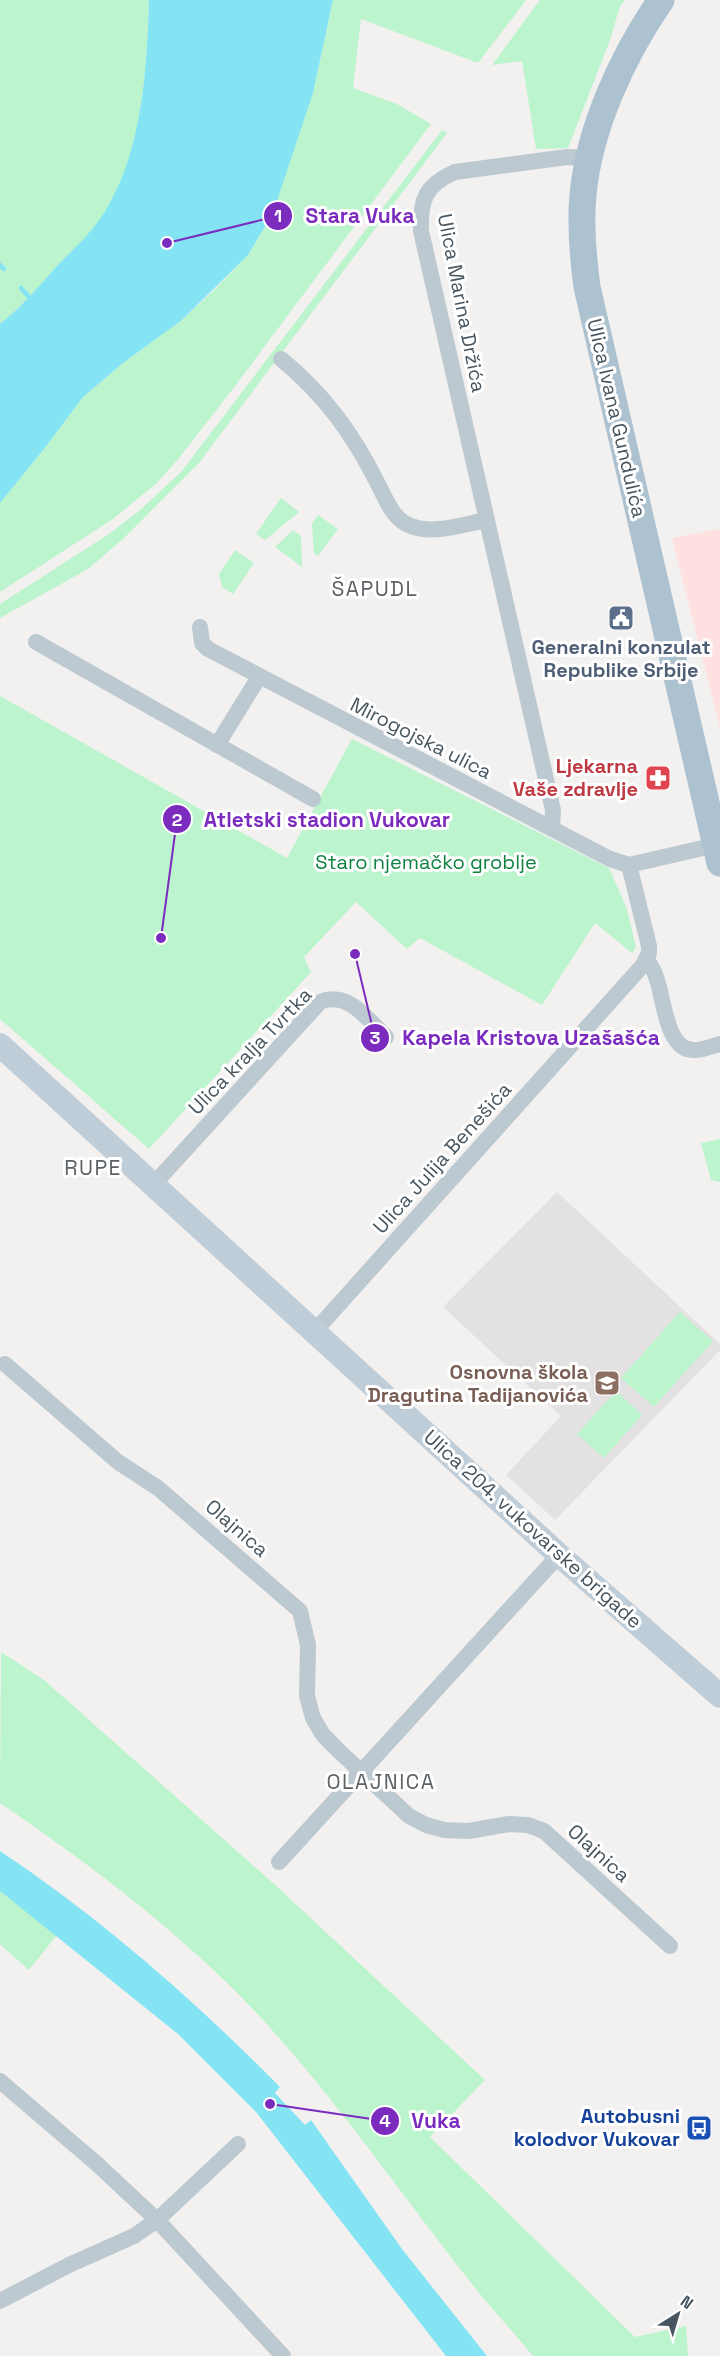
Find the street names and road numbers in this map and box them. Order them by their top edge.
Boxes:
street label: Ulica Marina Držića [432,211,492,395]
street label: Ulica Ivana Gundulića [581,316,653,520]
street label: Mirogojska ulica [346,691,496,785]
street label: Ulica kralja Tvrtka [183,982,317,1120]
street label: Ulica Julija Benešića [367,1077,517,1239]
street label: Ulica 204. vukovarske brigade [418,1424,648,1634]
street label: Olajnica [200,1493,274,1563]
street label: Olajnica [562,1818,636,1888]

